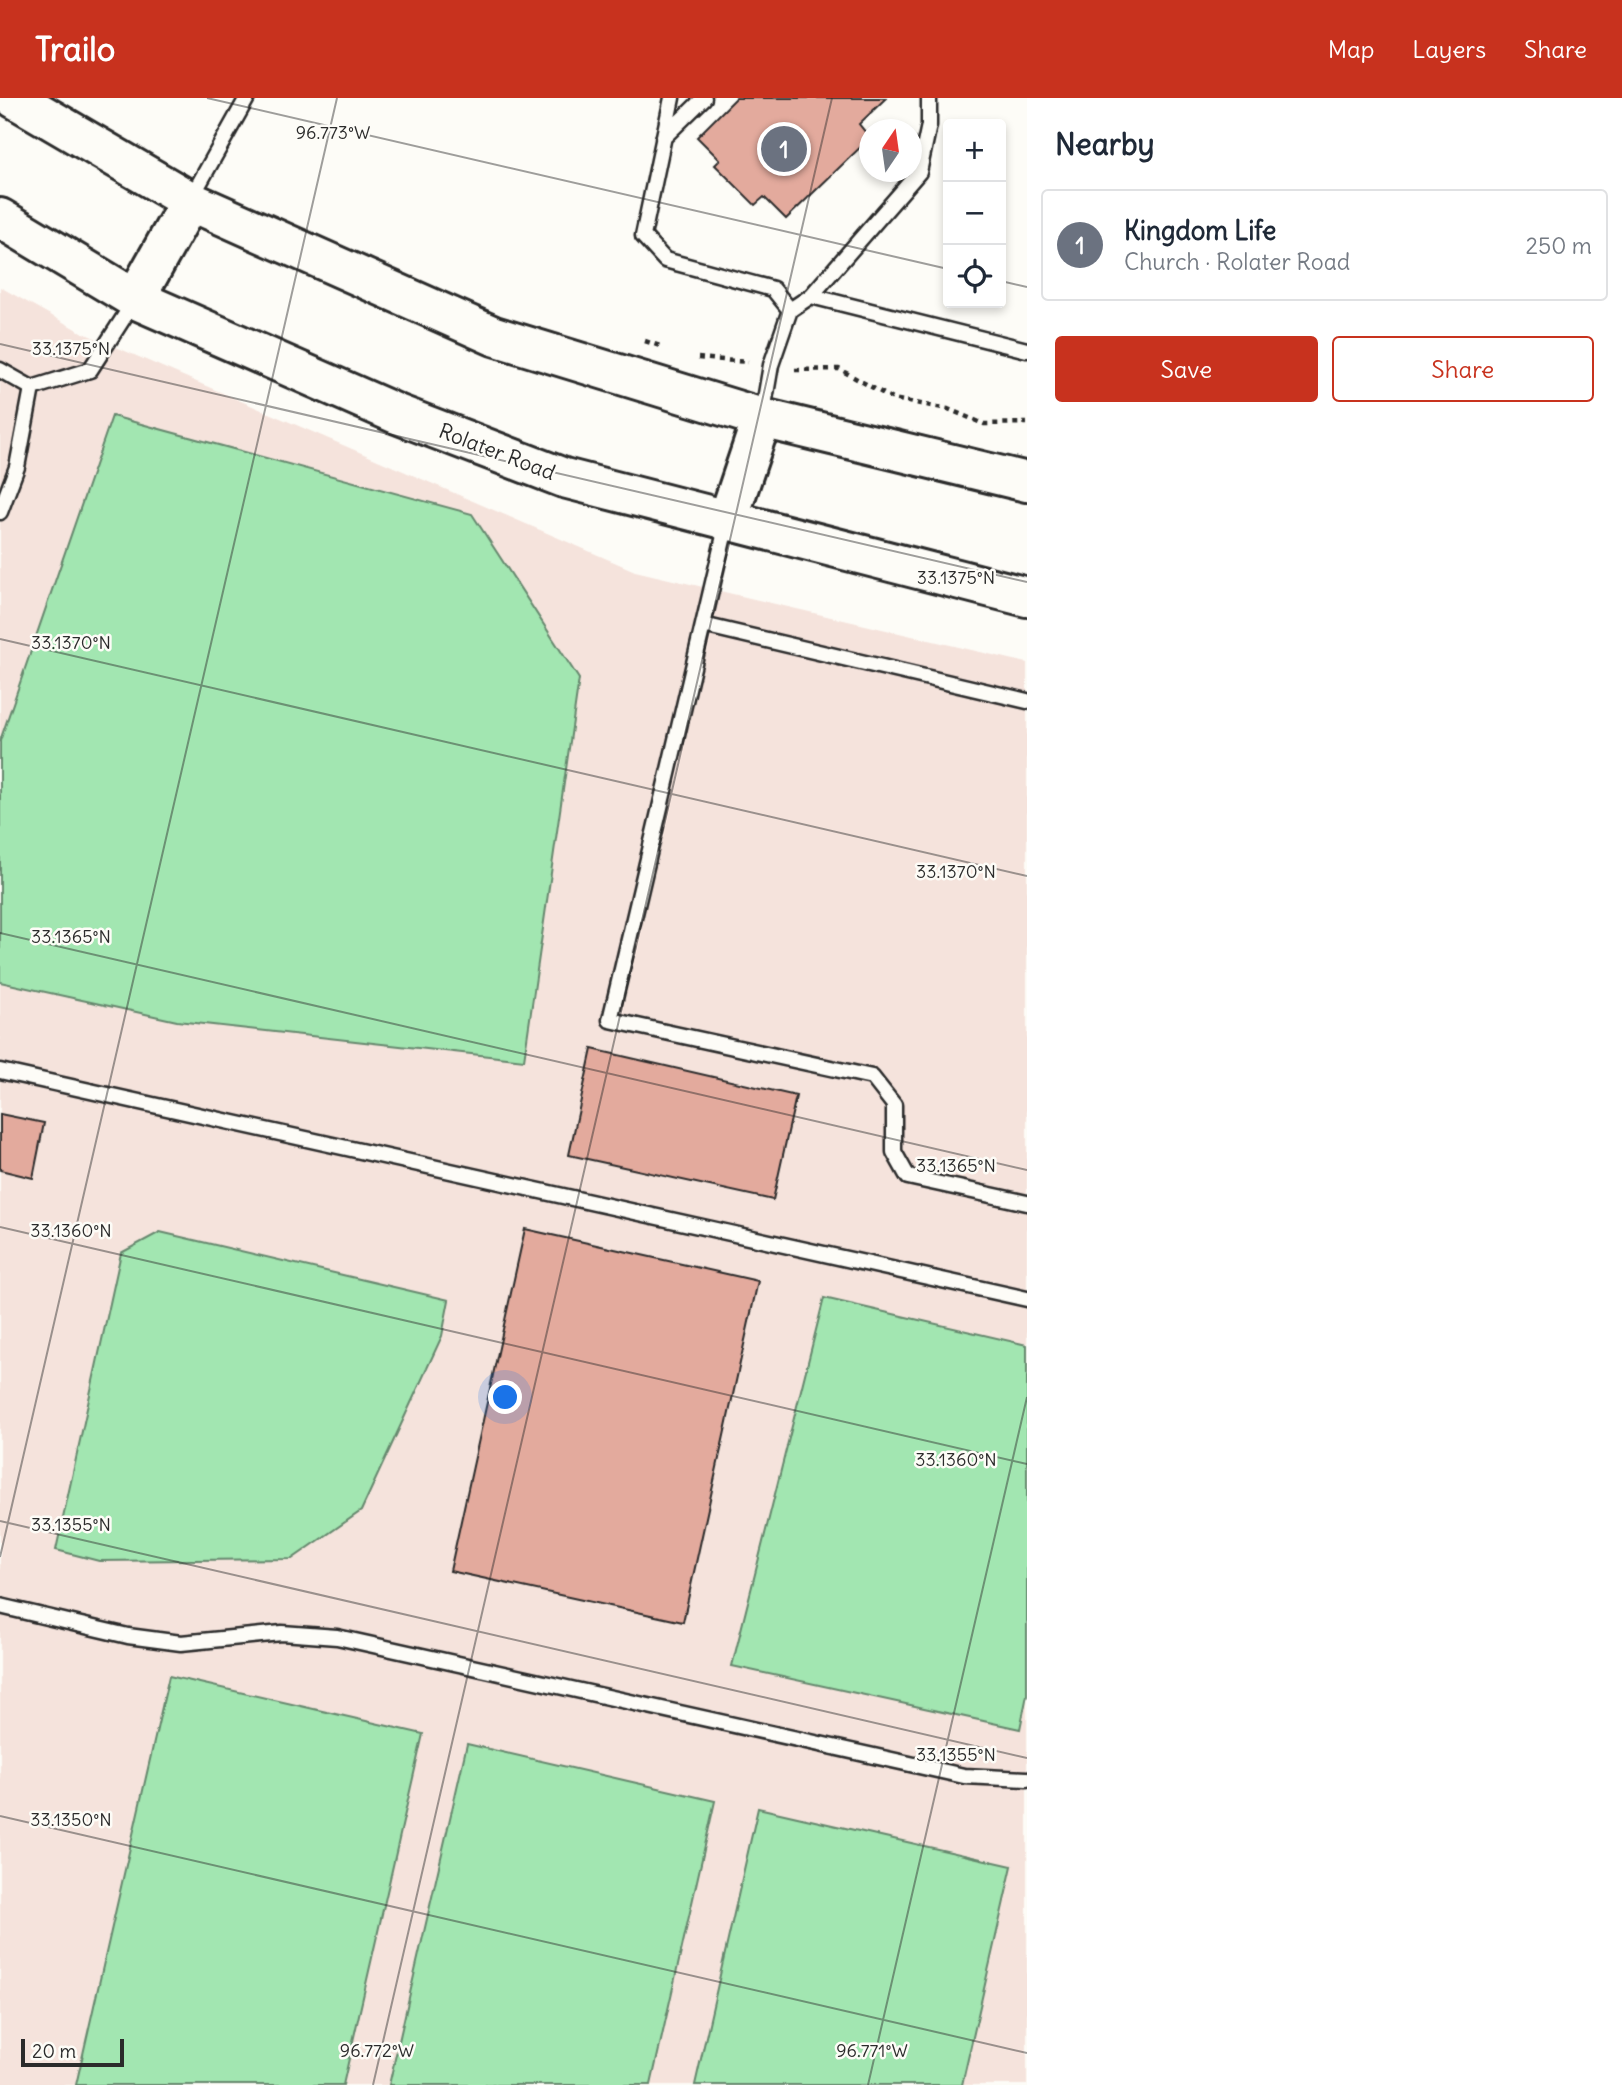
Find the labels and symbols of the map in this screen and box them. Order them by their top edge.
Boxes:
north arrow [859,119,922,182]
text: 96.773°W [296,121,370,144]
pin: 1 [761,123,807,175]
text: 33.1375°N [32,337,110,360]
street label: Rolater Road [435,417,559,486]
text: 33.1375°N [917,566,995,589]
text: 33.1370°N [31,631,111,654]
text: 33.1370°N [916,860,996,883]
text: 33.1365°N [31,925,111,948]
text: 33.1365°N [916,1154,996,1177]
text: 33.1360°N [30,1219,112,1242]
your location [488,1380,522,1414]
text: 33.1360°N [915,1448,997,1471]
text: 33.1355°N [31,1513,111,1536]
text: 33.1355°N [916,1743,996,1766]
text: 33.1350°N [30,1808,112,1831]
scale bar [21,2036,124,2068]
text: 96.772°W [340,2039,414,2062]
text: 96.771°W [836,2039,908,2062]

